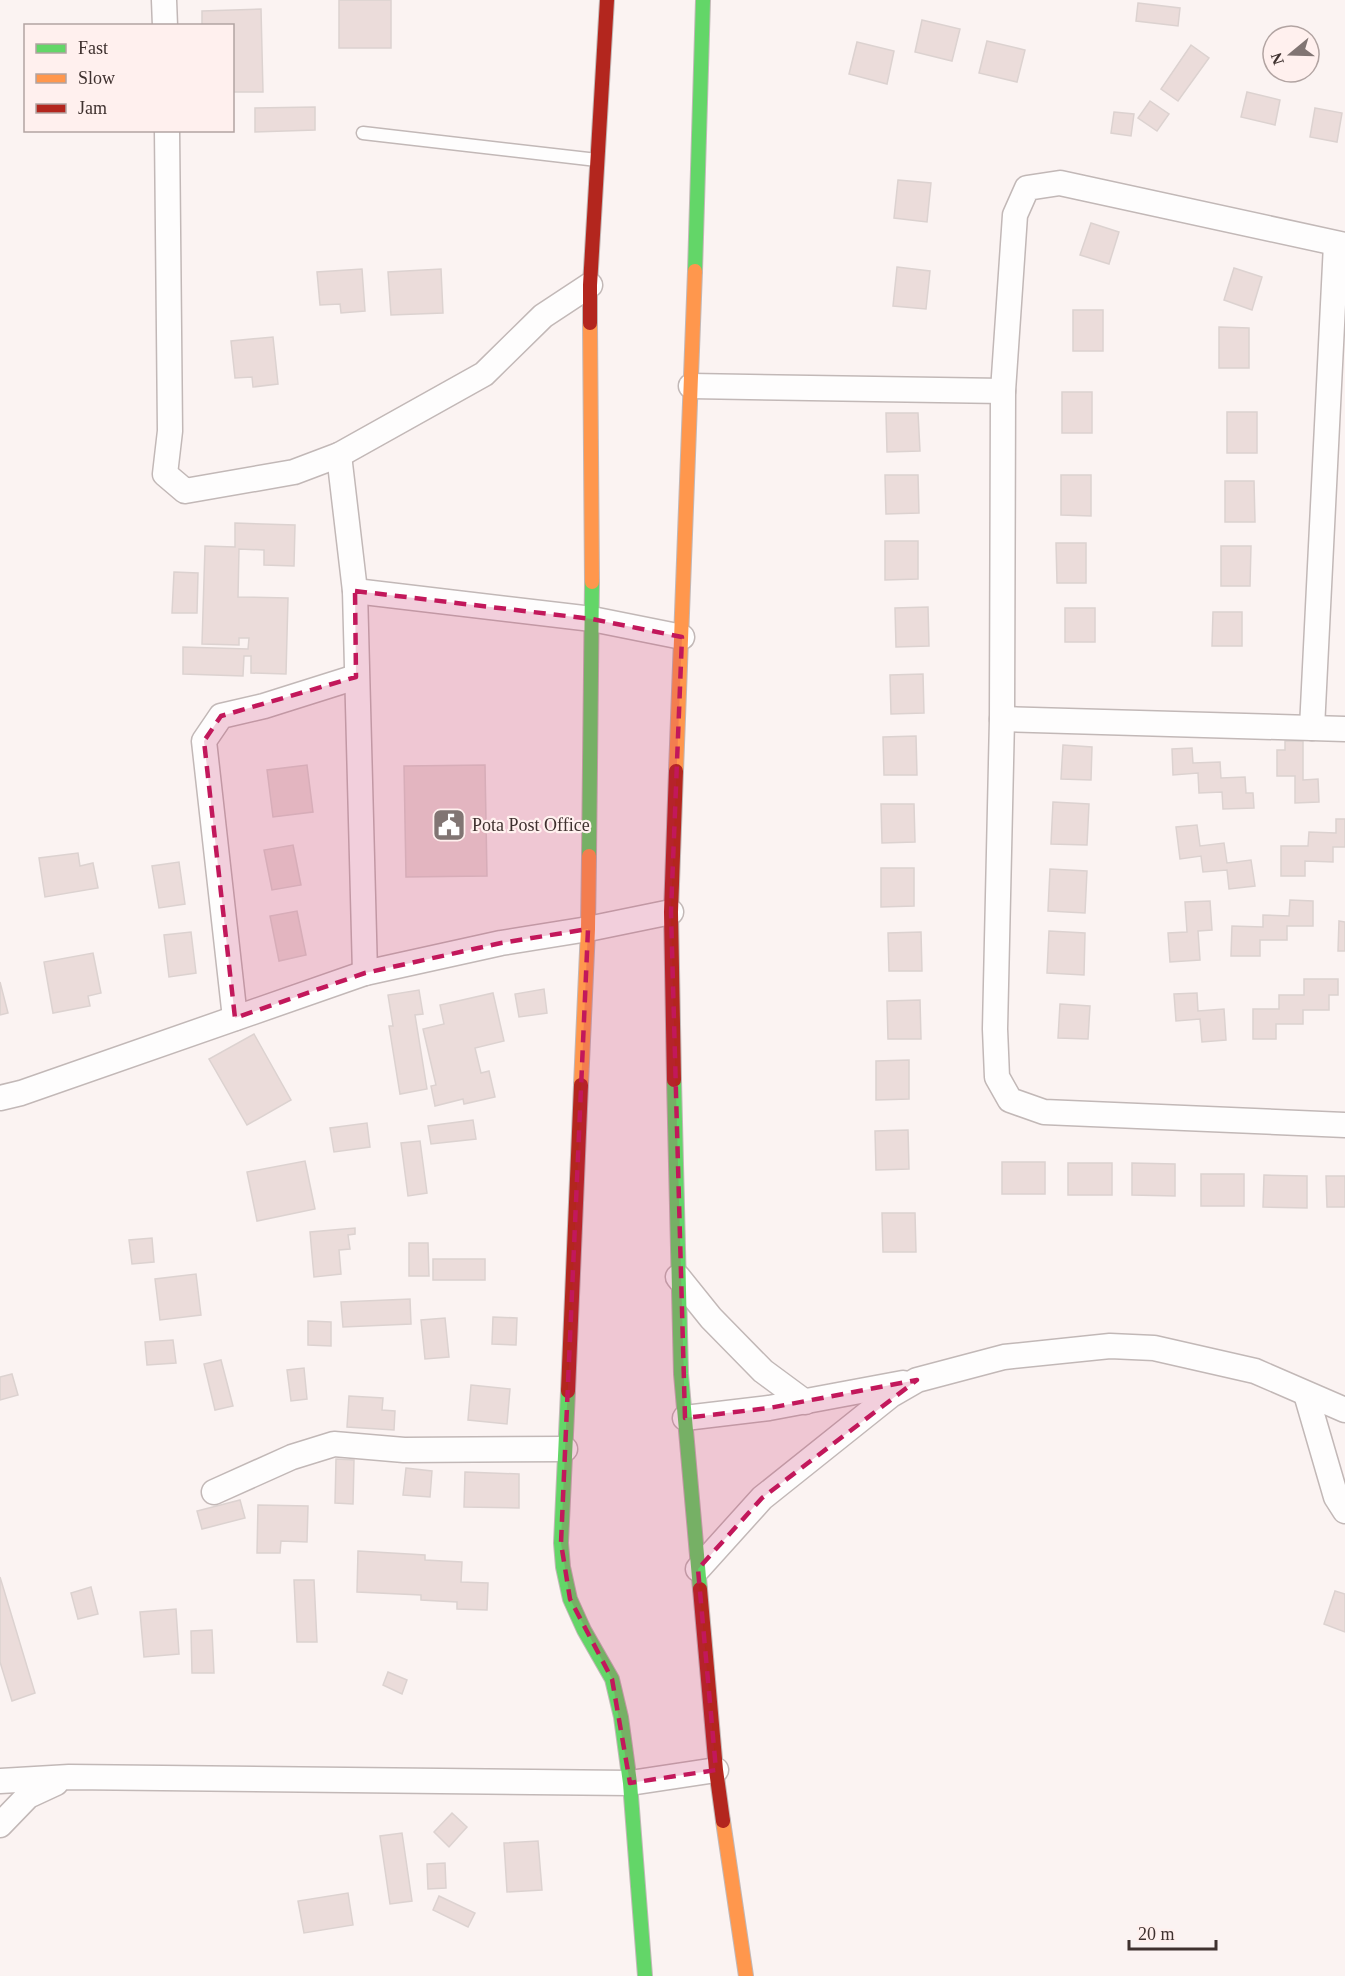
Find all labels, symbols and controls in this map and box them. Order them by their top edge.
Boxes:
legend [24,24,234,132]
north arrow [1261,24,1321,84]
text: Fast [78,38,108,58]
text: N [1267,50,1287,67]
text: Slow [78,68,115,88]
text: Jam [78,98,107,118]
public building icon: Pota Post Office [431,807,467,843]
place label: Pota Post Office [472,815,590,835]
scale bar [1129,1913,1216,1951]
text: 20 m [1138,1924,1175,1944]

